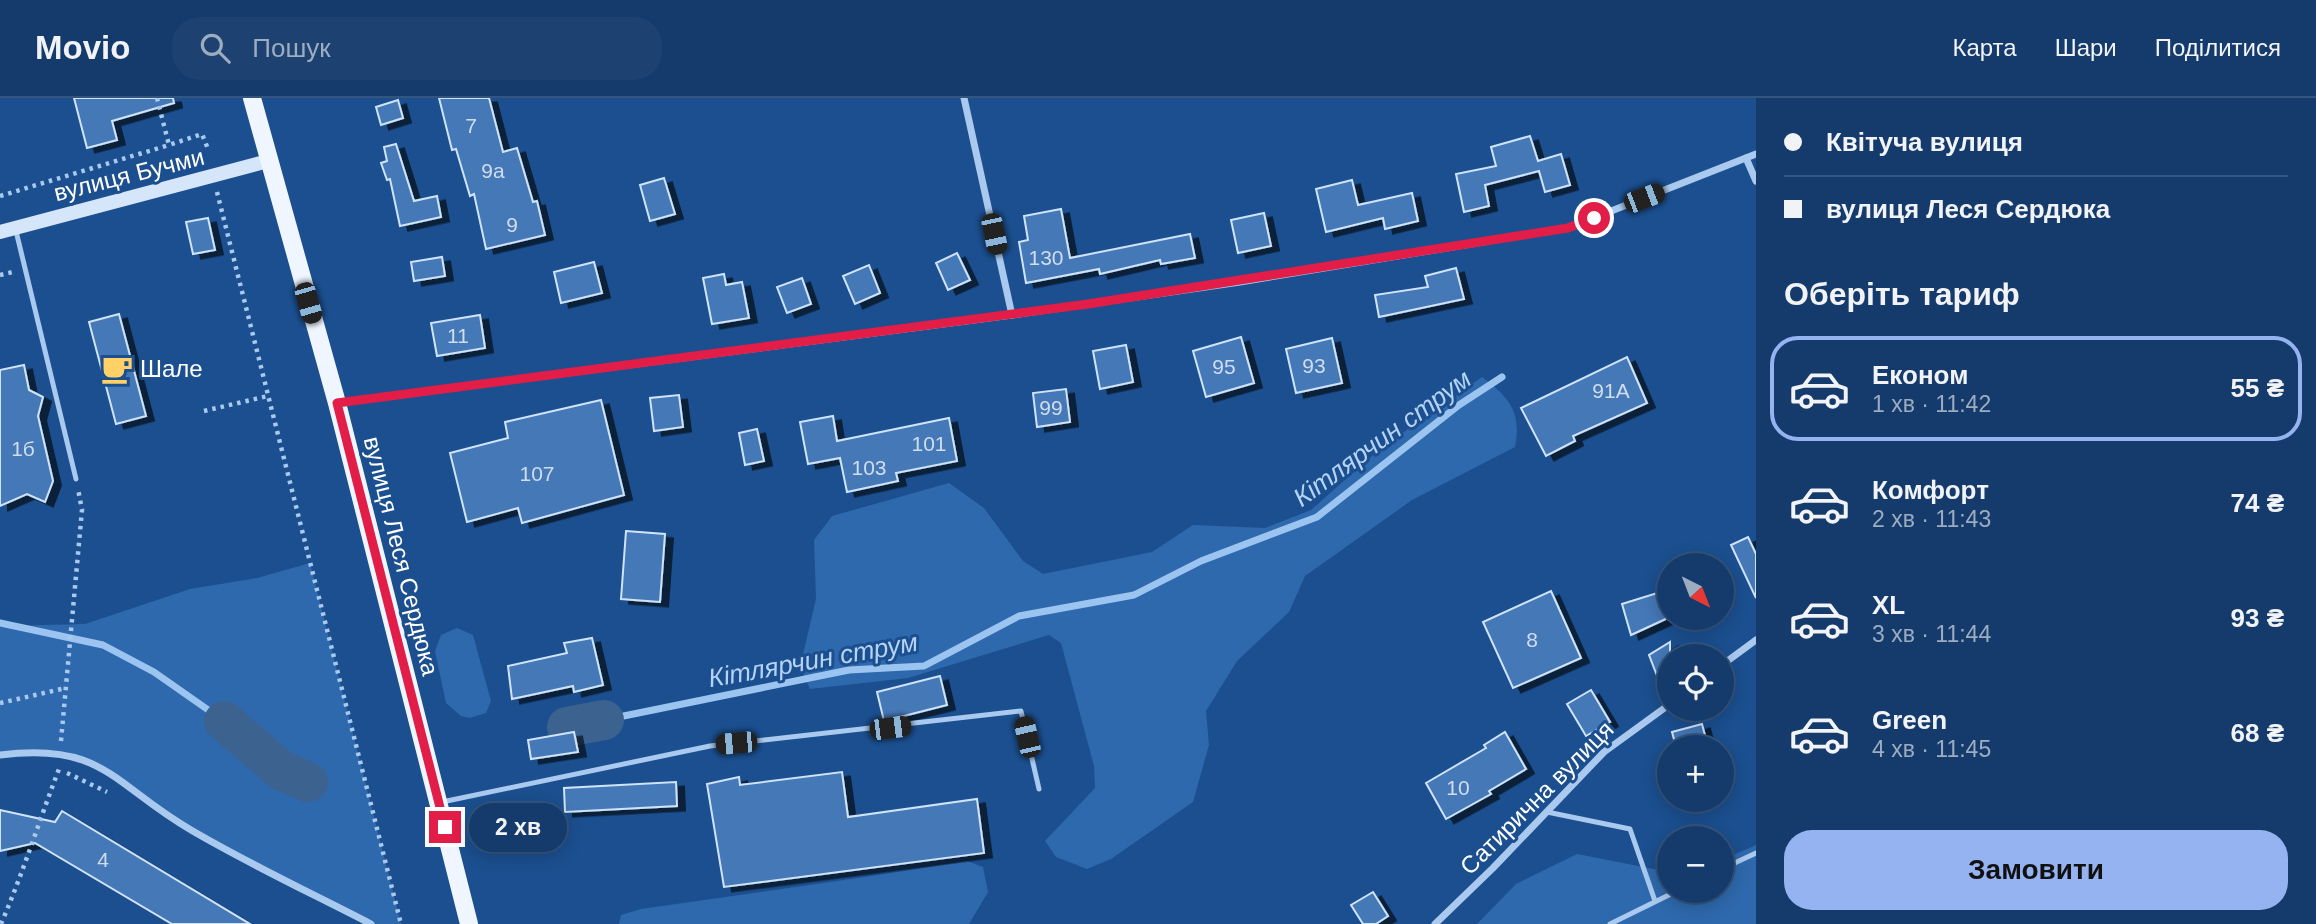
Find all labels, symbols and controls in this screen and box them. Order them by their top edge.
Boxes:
search box [172,17,662,80]
text: Movio [35,29,130,66]
icon: search [196,29,234,67]
text: Пошук [252,33,331,63]
text: Карта [1952,34,2017,61]
text: Шари [2055,34,2117,61]
text: Поділитися [2155,34,2281,61]
house number: 7 [465,114,477,137]
text: Квітуча вулиця [1826,127,2023,157]
street label: вулиця Бучми [51,143,207,206]
house number: 9а [481,159,505,182]
car [1621,181,1668,215]
text: вулиця Леся Сердюка [1826,194,2110,224]
route start [1578,202,1610,234]
car [980,211,1009,257]
house number: 9 [506,213,518,236]
house number: 130 [1028,246,1064,269]
text: Оберіть тариф [1784,276,2020,312]
car [293,280,324,326]
house number: 11 [447,324,469,347]
cafe icon: Шале [100,352,134,386]
house number: 93 [1302,354,1326,377]
place label: Шале [140,355,203,382]
house number: 95 [1212,355,1236,378]
icon: car [1788,357,1851,420]
text: Економ [1872,360,1968,390]
water label: Кітлярчин струм [1287,363,1477,513]
text: 55 ₴ [2231,373,2284,403]
house number: 91А [1592,379,1630,402]
text: 1 хв · 11:42 [1872,391,1991,417]
house number: 99 [1039,396,1063,419]
house number: 101 [911,432,947,455]
street label: вулиця Леся Сердюка [359,434,444,679]
house number: 1б [11,437,35,460]
house number: 103 [851,456,887,479]
house number: 107 [519,462,555,485]
icon: car [1788,472,1851,535]
text: Комфорт [1872,475,1989,505]
text: 74 ₴ [2231,488,2284,518]
text: 2 хв · 11:43 [1872,506,1991,532]
north arrow [1657,553,1734,630]
map controls [1657,553,1734,903]
icon: car [1788,587,1851,650]
text: XL [1872,590,1905,620]
text: 93 ₴ [2231,603,2284,633]
text: 3 хв · 11:44 [1872,621,1991,647]
water label: Кітлярчин струм [706,627,920,693]
house number: 8 [1526,628,1538,651]
button: locate [1657,644,1734,721]
icon: car [1788,702,1851,765]
text: Green [1872,705,1947,735]
car [1013,714,1042,760]
car [868,715,913,741]
street label: Сатирична вулиця [1455,716,1619,880]
text: 68 ₴ [2231,718,2284,748]
car [715,731,758,755]
button: + [1657,735,1734,812]
text: 4 хв · 11:45 [1872,736,1991,762]
house number: 10 [1446,776,1470,799]
callout: 2 хв [470,802,568,852]
route end [429,811,461,843]
text: 2 хв [495,814,541,840]
button: − [1657,826,1734,903]
button: Замовити [1784,830,2288,910]
house number: 4 [97,848,109,871]

